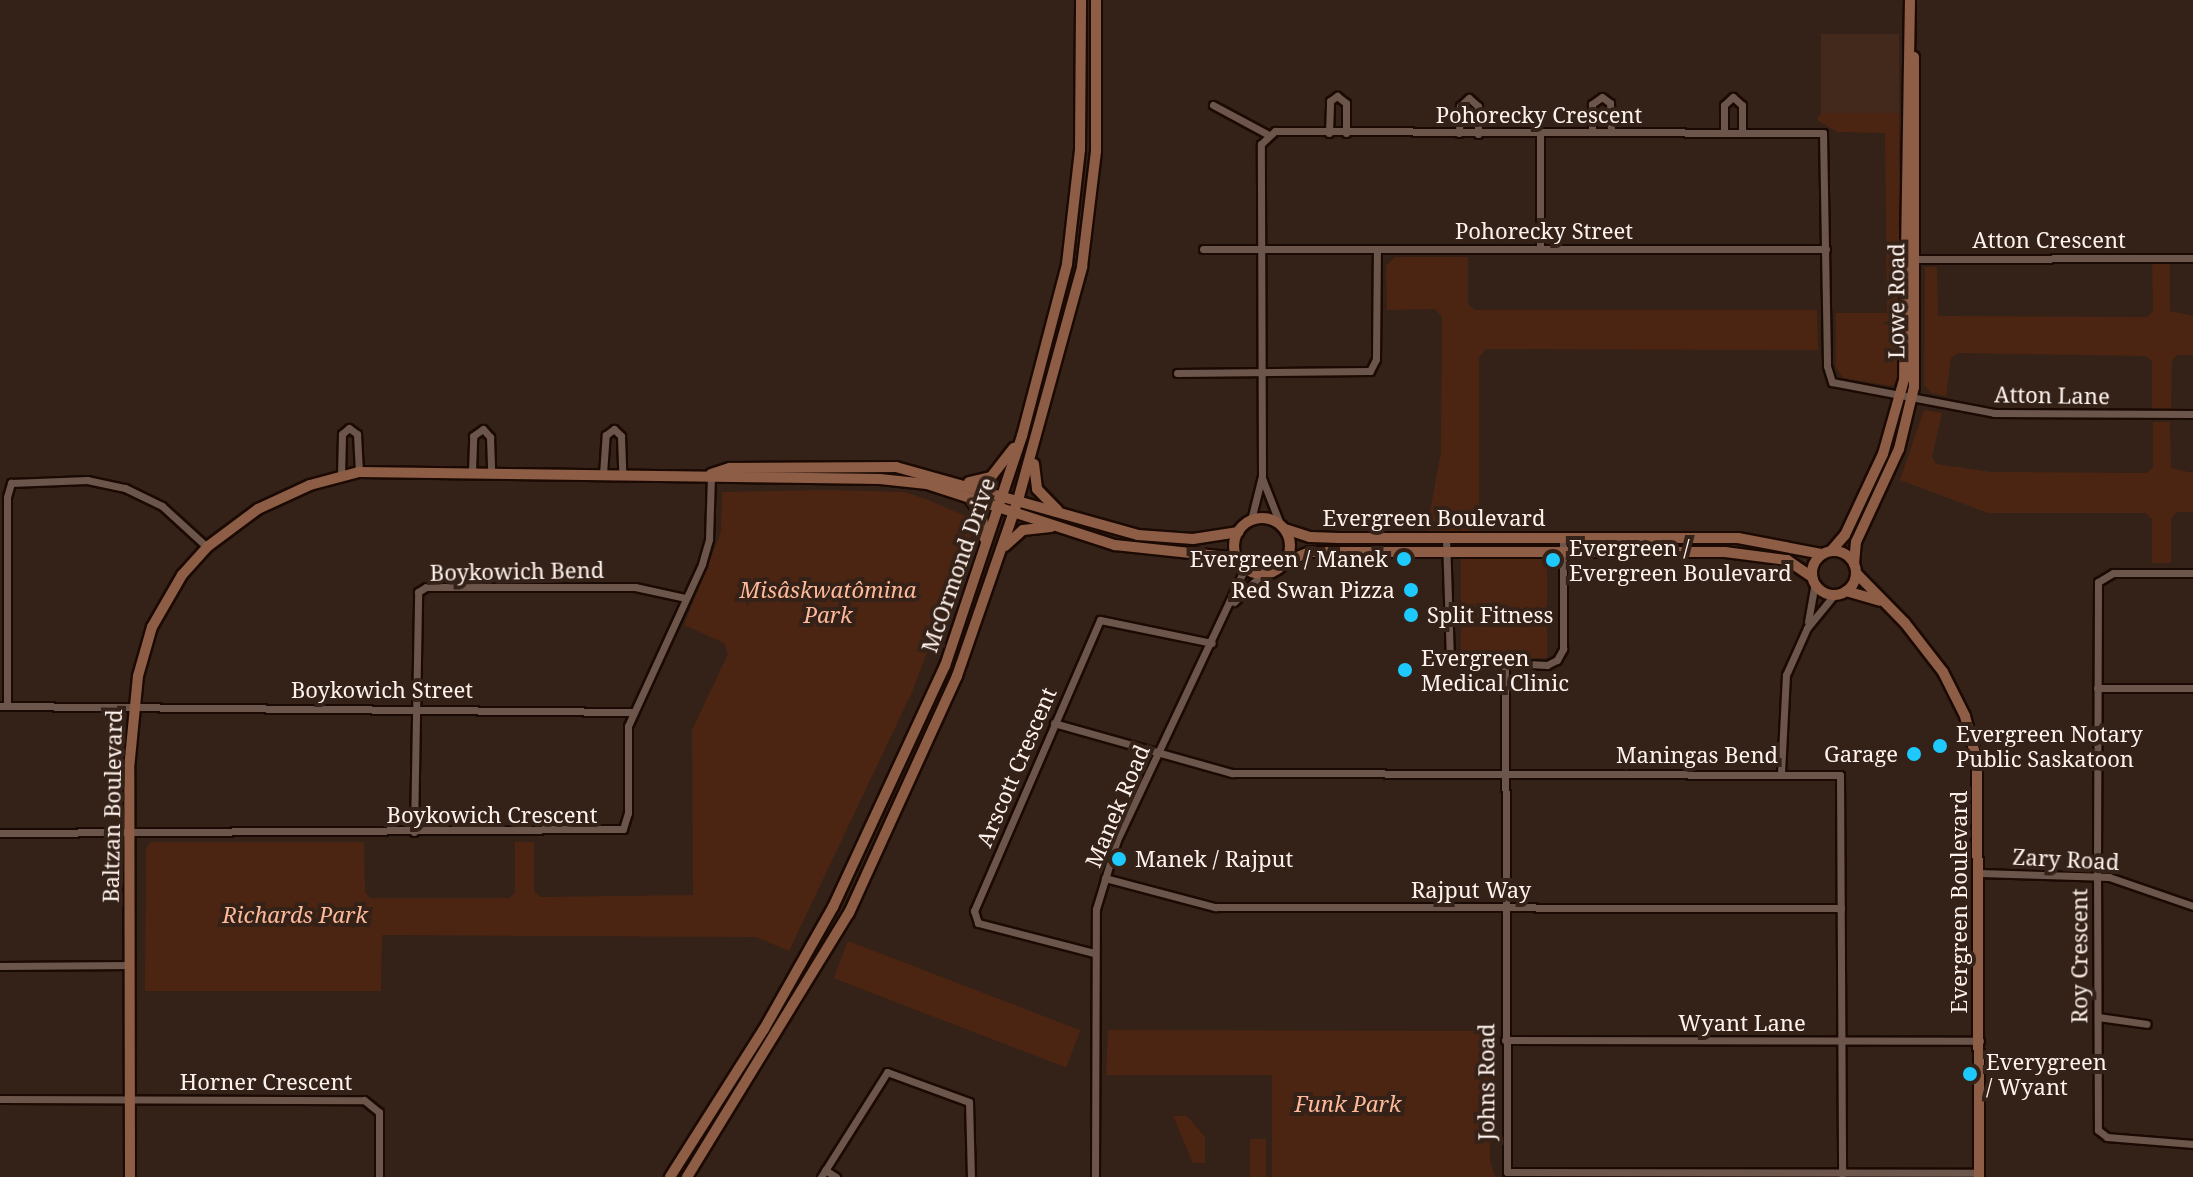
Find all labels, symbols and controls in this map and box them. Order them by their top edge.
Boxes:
street label: Pohorecky Crescent [1436,102,1642,128]
street label: Pohorecky Street [1455,218,1633,244]
street label: Atton Crescent [1972,227,2126,253]
street label: Lowe Road [1883,243,1909,359]
street label: Atton Lane [1994,381,2110,409]
street label: McOrmond Drive [916,474,1000,656]
street label: Evergreen Boulevard [1323,505,1545,531]
place label: Evergreen / Evergreen Boulevard [1569,534,1792,586]
place label: Evergreen / Manek [1190,546,1388,572]
marker: Evergreen / Manek [1395,550,1413,568]
marker: Evergreen / Evergreen Boulevard [1544,551,1562,569]
street label: Boykowich Bend [429,556,605,586]
park label: Misâskwatômina Park [740,576,916,628]
place label: Red Swan Pizza [1231,577,1395,603]
marker: Red Swan Pizza [1402,581,1420,599]
place label: Split Fitness [1427,602,1553,628]
marker: Split Fitness [1402,606,1420,624]
place label: Evergreen Medical Clinic [1421,644,1569,696]
marker: Evergreen Medical Clinic [1396,661,1414,679]
street label: Boykowich Street [291,677,473,703]
street label: Arscott Crescent [971,683,1061,851]
street label: Baltzan Boulevard [97,709,127,903]
place label: Evergreen Notary Public Saskatoon [1956,720,2143,772]
marker: Evergreen Notary Public Saskatoon [1931,737,1949,755]
street label: Manek Road [1079,741,1155,871]
place label: Garage [1824,741,1898,767]
street label: Maningas Bend [1616,742,1778,768]
marker: Garage [1905,745,1923,763]
street label: Evergreen Boulevard [1946,791,1972,1013]
street label: Boykowich Crescent [387,802,597,828]
street label: Zary Road [2012,843,2120,875]
place label: Manek / Rajput [1135,846,1293,872]
marker: Manek / Rajput [1110,850,1128,868]
street label: Rajput Way [1411,877,1531,903]
street label: Roy Crescent [2066,889,2092,1023]
park label: Richards Park [222,902,368,928]
street label: Wyant Lane [1678,1010,1806,1036]
street label: Johns Road [1473,1023,1499,1141]
place label: Everygreen / Wyant [1986,1048,2107,1100]
marker: Everygreen / Wyant [1961,1065,1979,1083]
street label: Horner Crescent [180,1069,352,1095]
park label: Funk Park [1295,1091,1401,1117]

